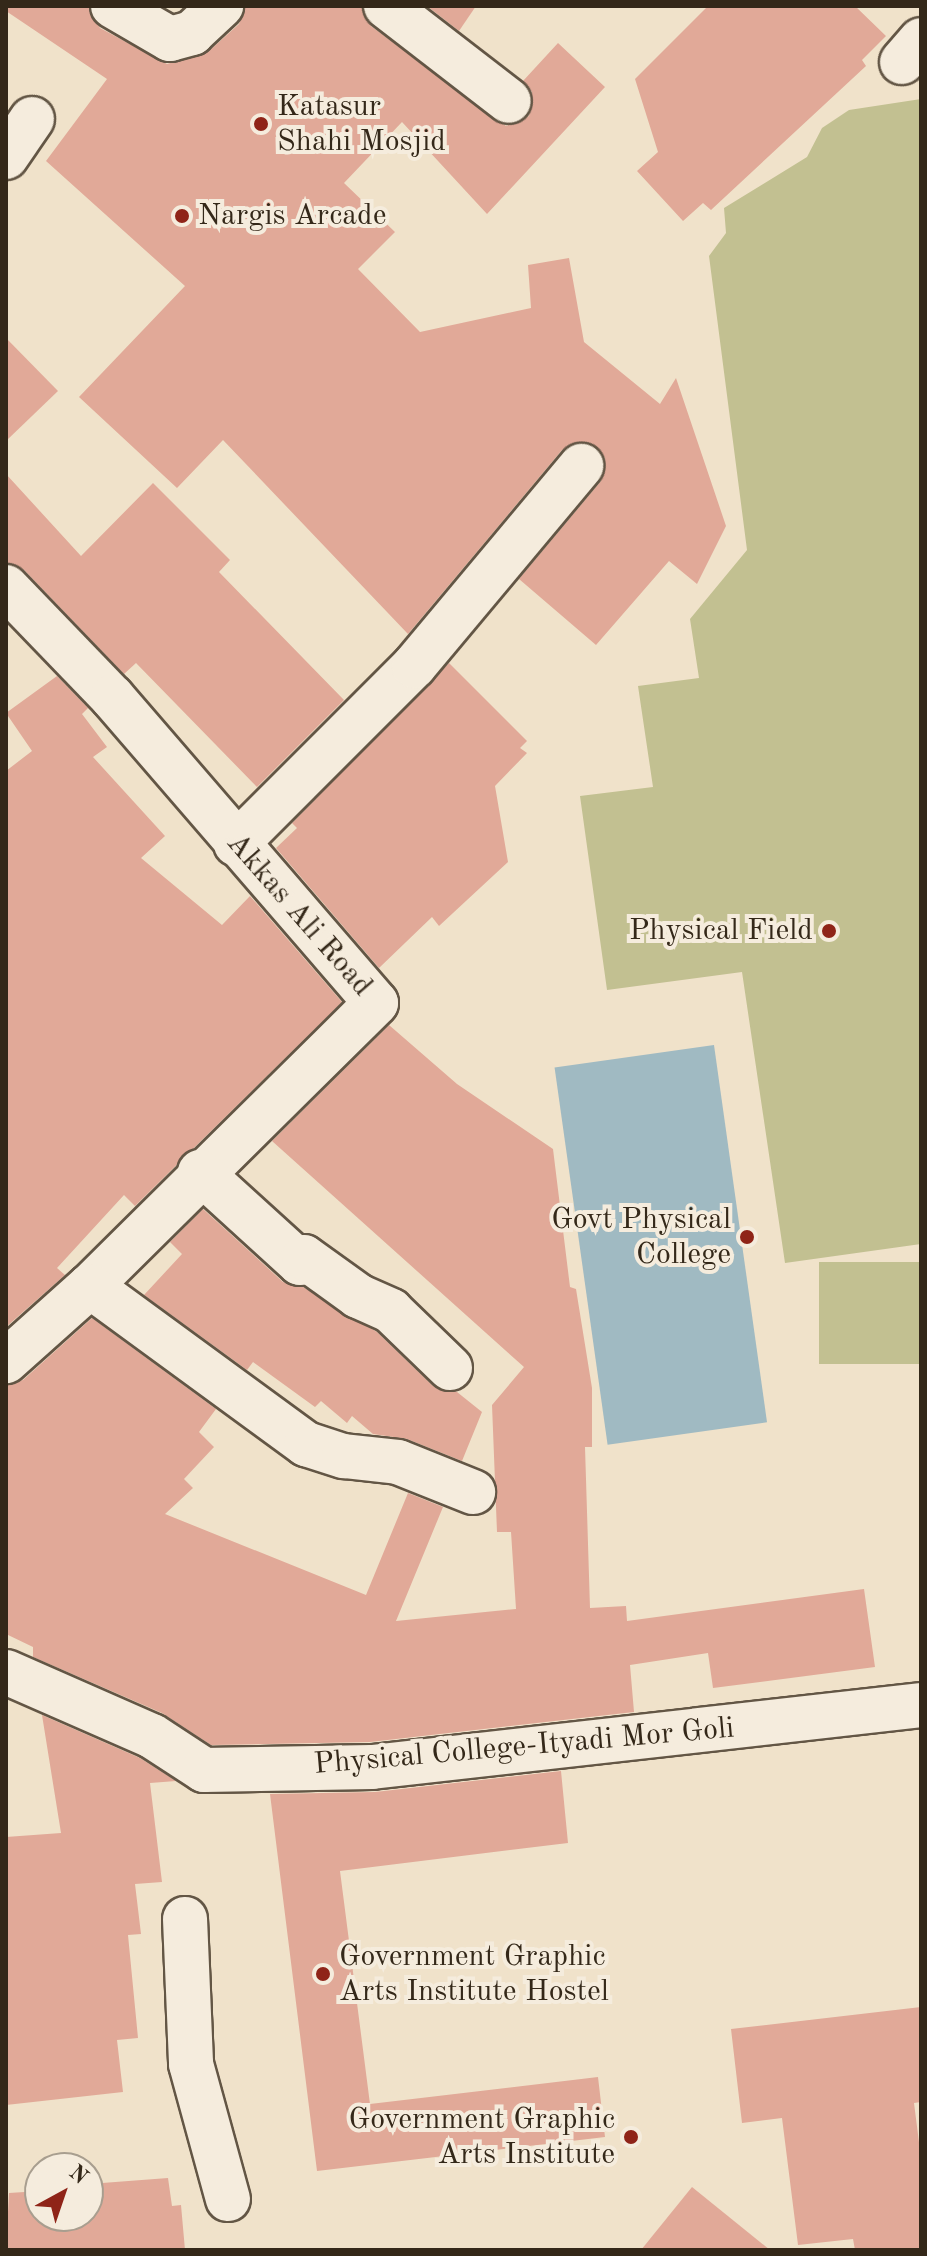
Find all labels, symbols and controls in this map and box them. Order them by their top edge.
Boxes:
place label: Katasur Shahi Mosjid [277,89,446,160]
marker: Katasur Shahi Mosjid [252,115,270,133]
place label: Nargis Arcade [198,198,387,234]
marker: Nargis Arcade [173,207,191,225]
street label: Akkas Ali Road [218,826,380,1004]
place label: Physical Field [629,913,813,949]
marker: Physical Field [820,922,838,940]
place label: Govt Physical College [551,1202,731,1272]
marker: Govt Physical College [738,1228,756,1246]
street label: Physical College-Ityadi Mor Goli [312,1711,736,1783]
place label: Government Graphic Arts Institute Hostel [339,1939,609,2010]
marker: Government Graphic Arts Institute Hostel [314,1965,332,1983]
place label: Government Graphic Arts Institute [349,2102,615,2172]
marker: Government Graphic Arts Institute [622,2128,640,2146]
north arrow [24,2152,104,2232]
text: N [65,2161,92,2189]

